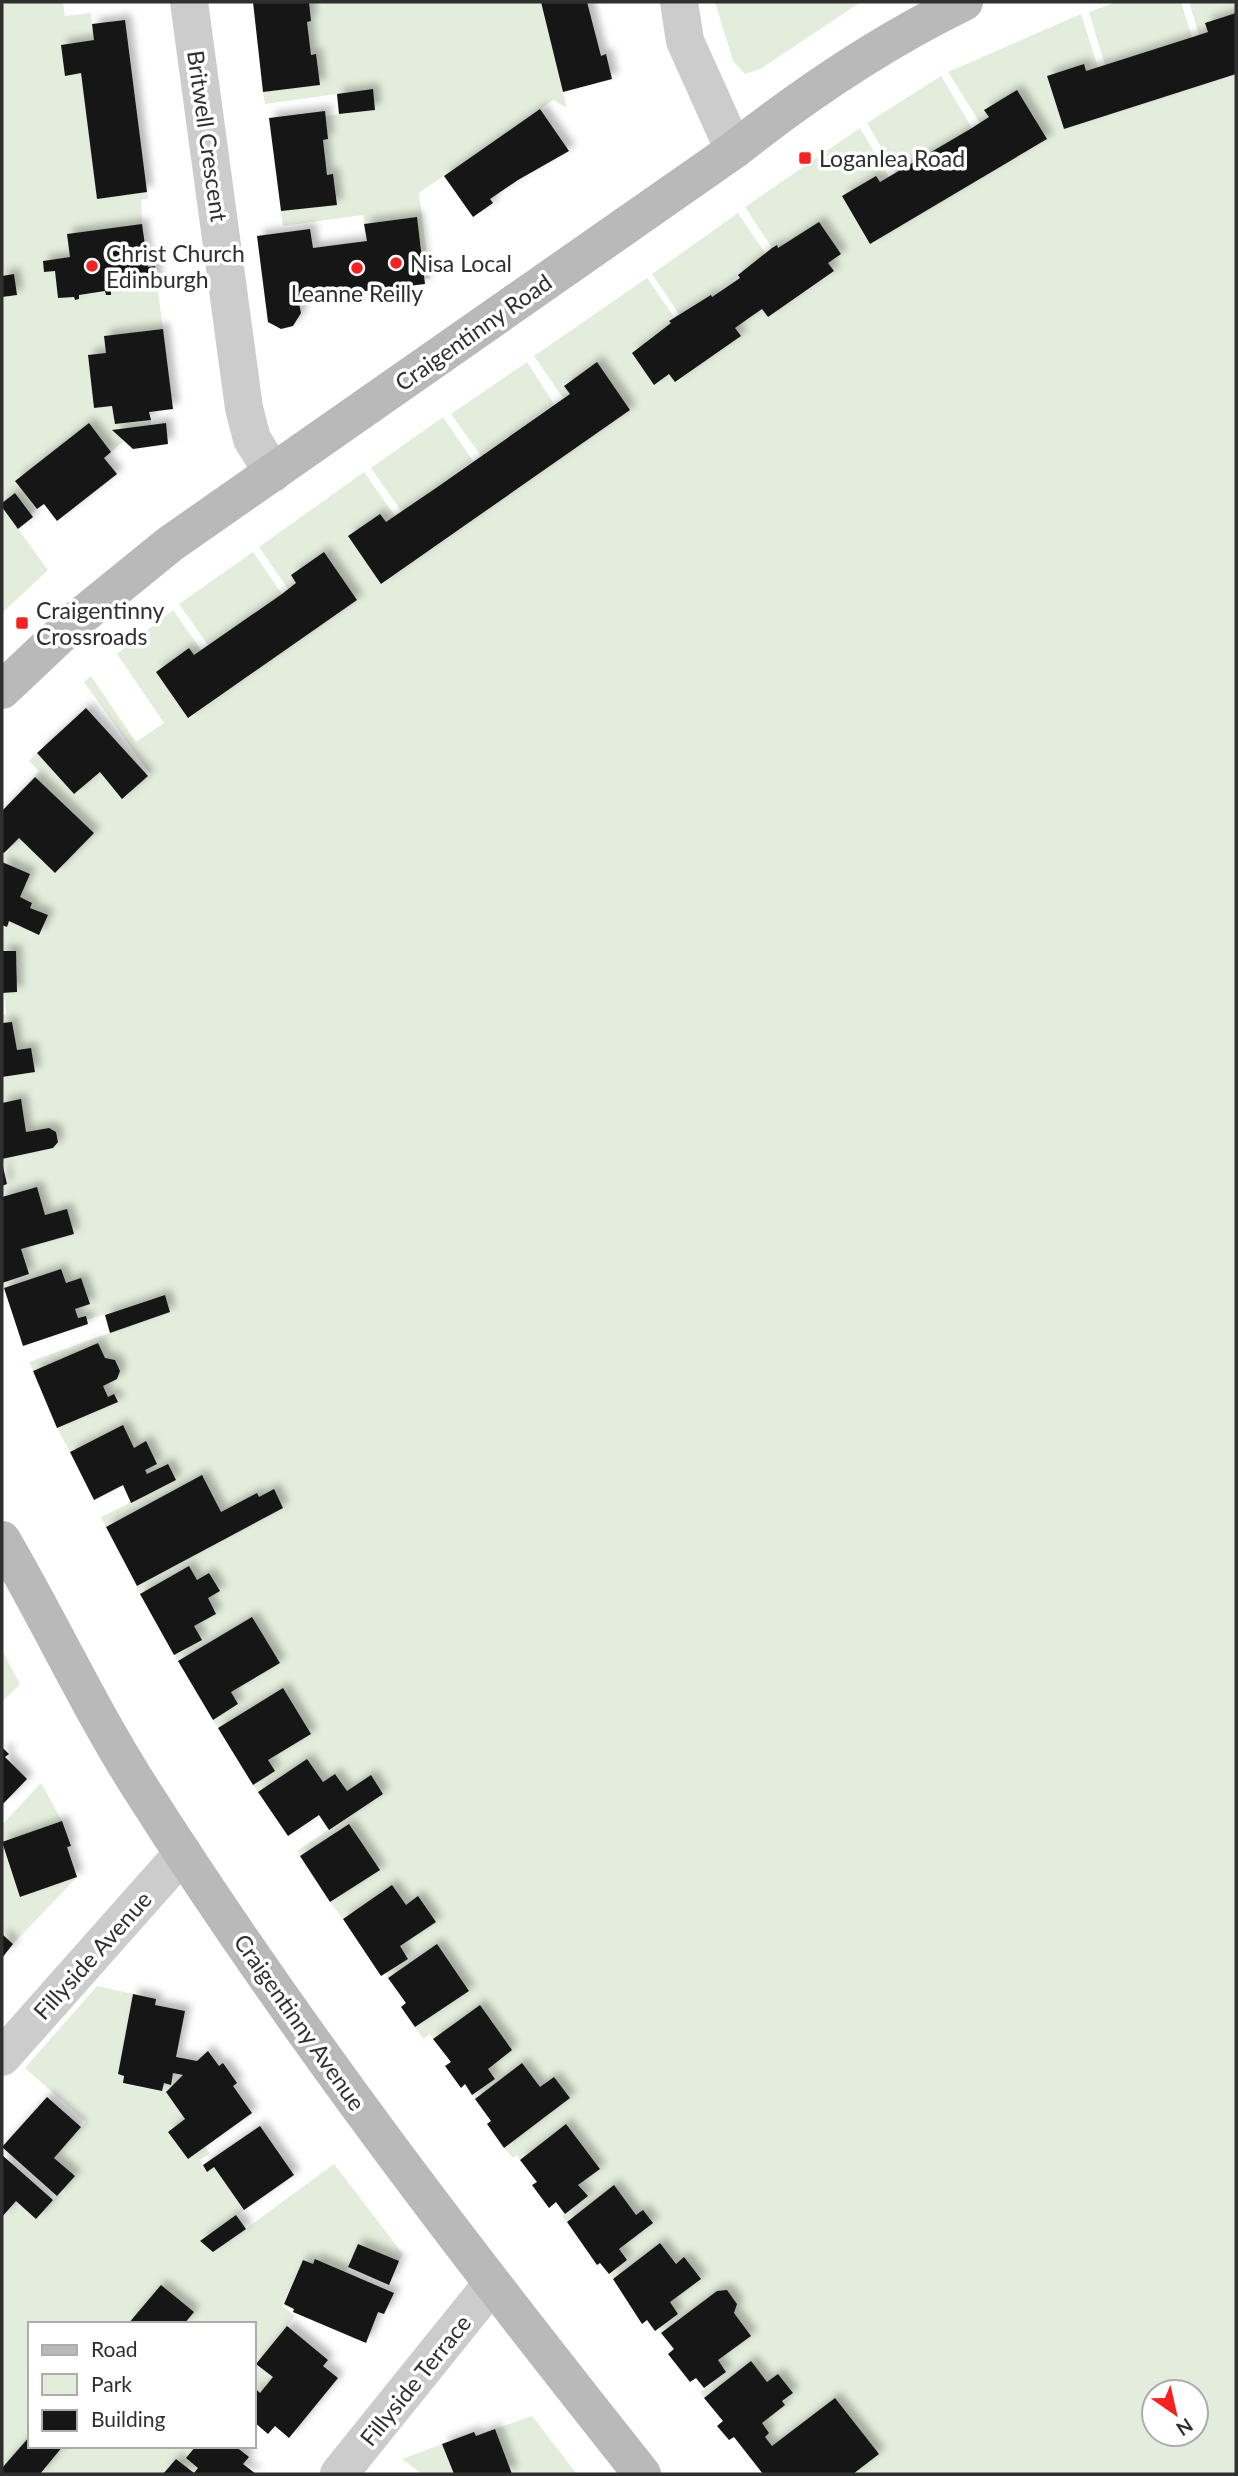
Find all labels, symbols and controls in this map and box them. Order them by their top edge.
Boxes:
street label: Britwell Crescent [182,49,234,224]
place label: Loganlea Road [819,144,965,172]
marker: Loganlea Road [797,150,813,166]
place label: Christ Church Edinburgh [106,239,245,293]
place label: Nisa Local [410,249,512,277]
marker: Nisa Local [388,255,404,271]
marker: Christ Church Edinburgh [84,258,100,274]
marker: Leanne Reilly [349,260,365,276]
street label: Craigentinny Road [389,268,557,396]
place label: Leanne Reilly [291,279,423,307]
place label: Craigentinny Crossroads [36,596,165,650]
marker: Craigentinny Crossroads [14,615,30,631]
street label: Fillyside Avenue [27,1885,157,2025]
street label: Craigentinny Avenue [229,1928,371,2116]
street label: Fillyside Terrace [354,2309,476,2451]
legend [28,2322,256,2448]
text: Road [91,2336,138,2361]
text: Park [91,2371,132,2396]
north arrow [1140,2378,1210,2448]
text: Building [91,2406,166,2431]
text: N [1172,2414,1197,2441]

